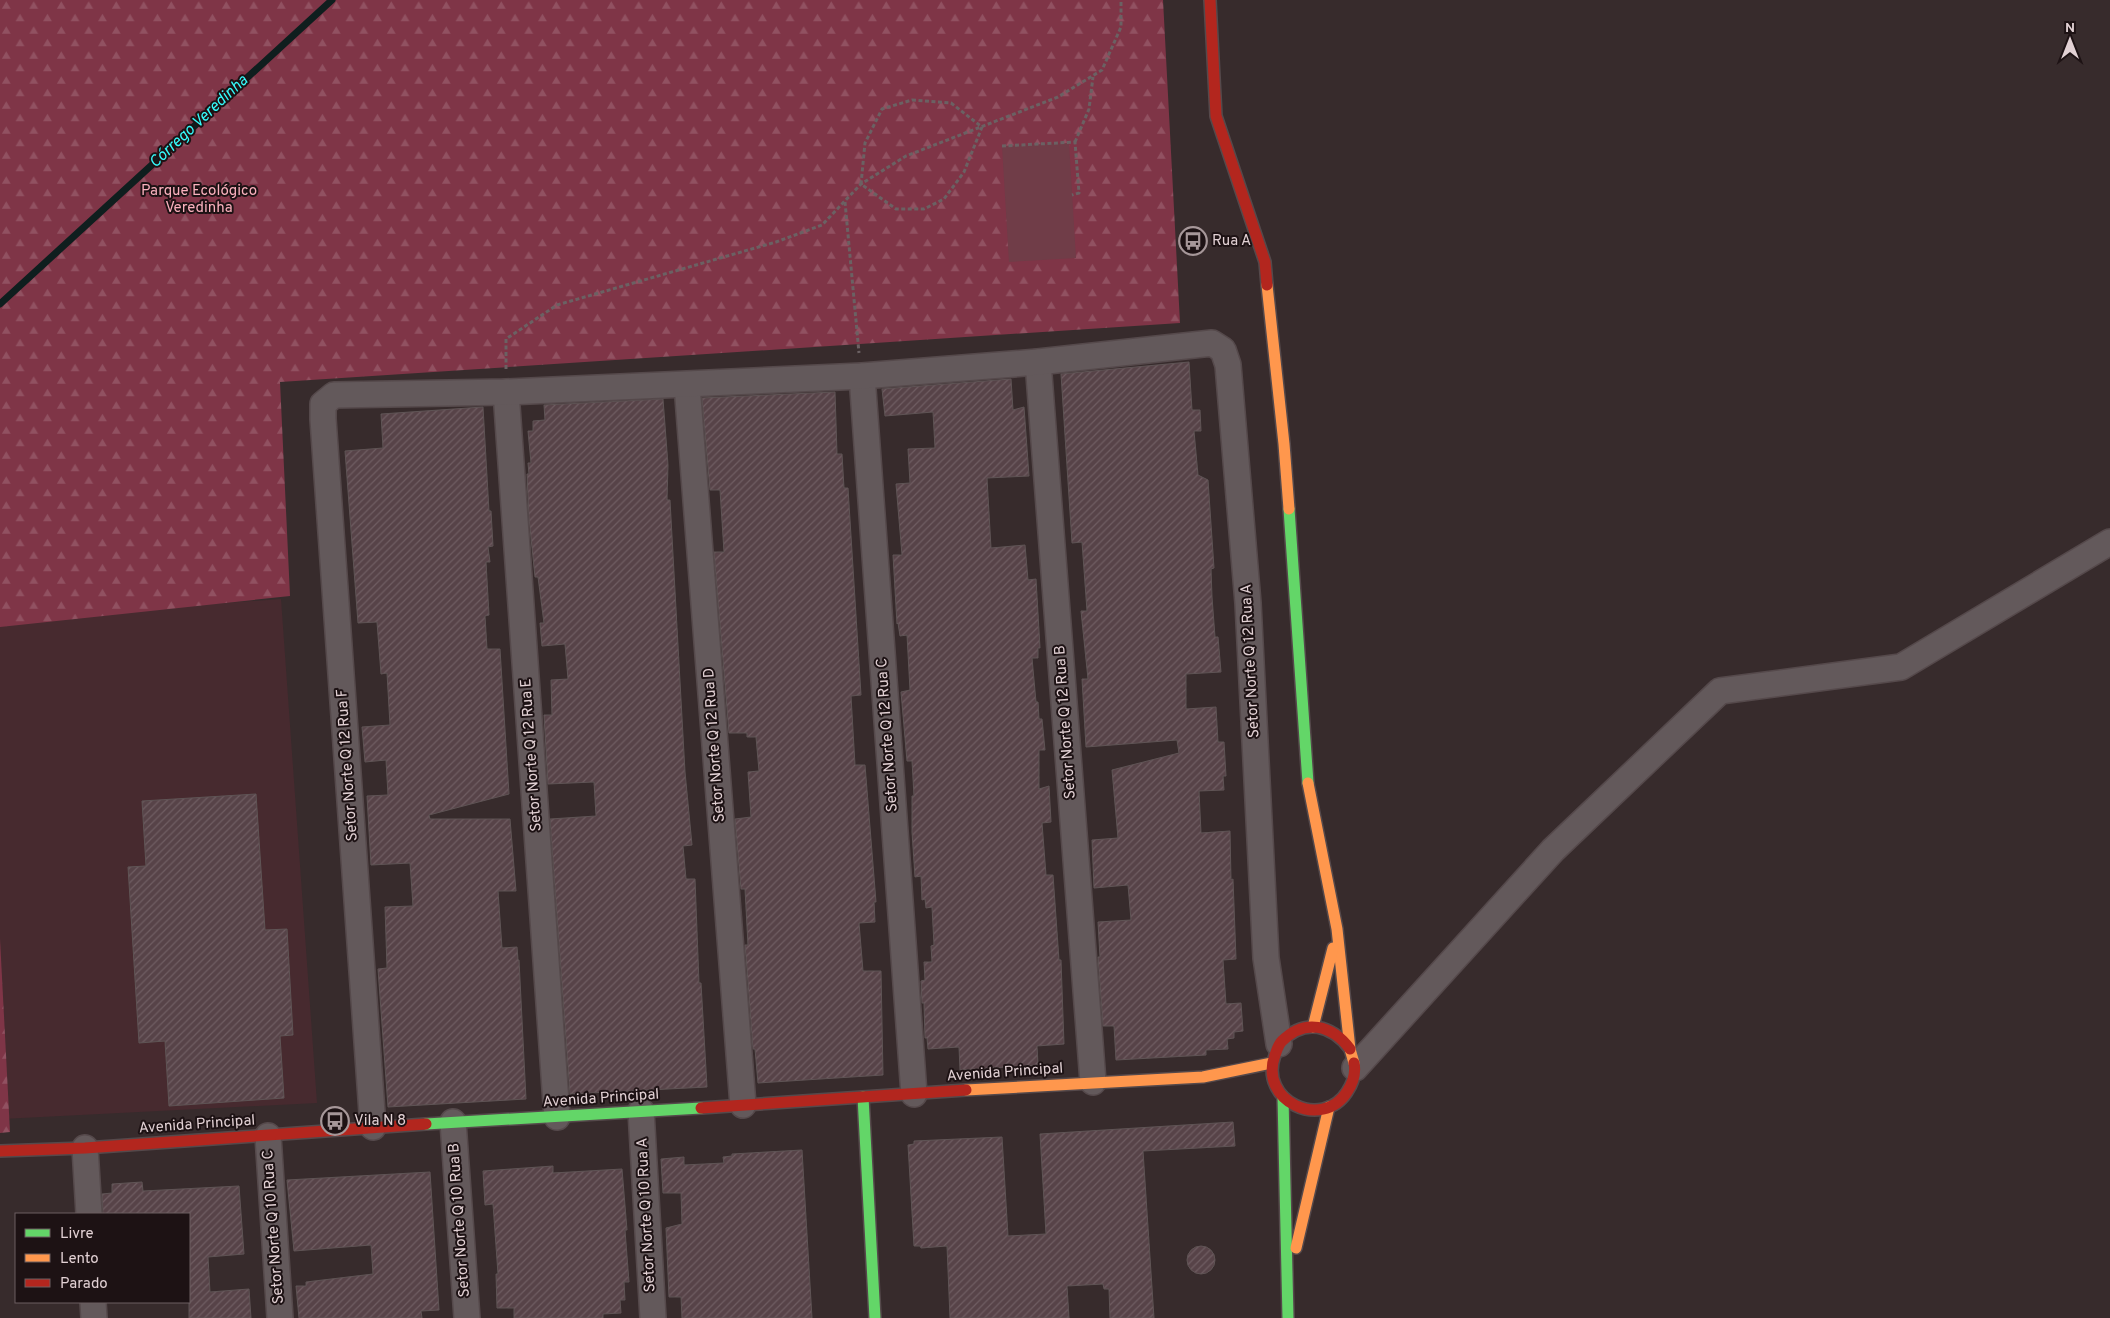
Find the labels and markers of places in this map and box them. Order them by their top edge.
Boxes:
bus stop icon: Rua A [1178,226,1208,256]
place label: Rua A [1212,232,1251,251]
bus stop icon: Vila N 8 [320,1106,350,1136]
place label: Vila N 8 [354,1112,406,1131]

